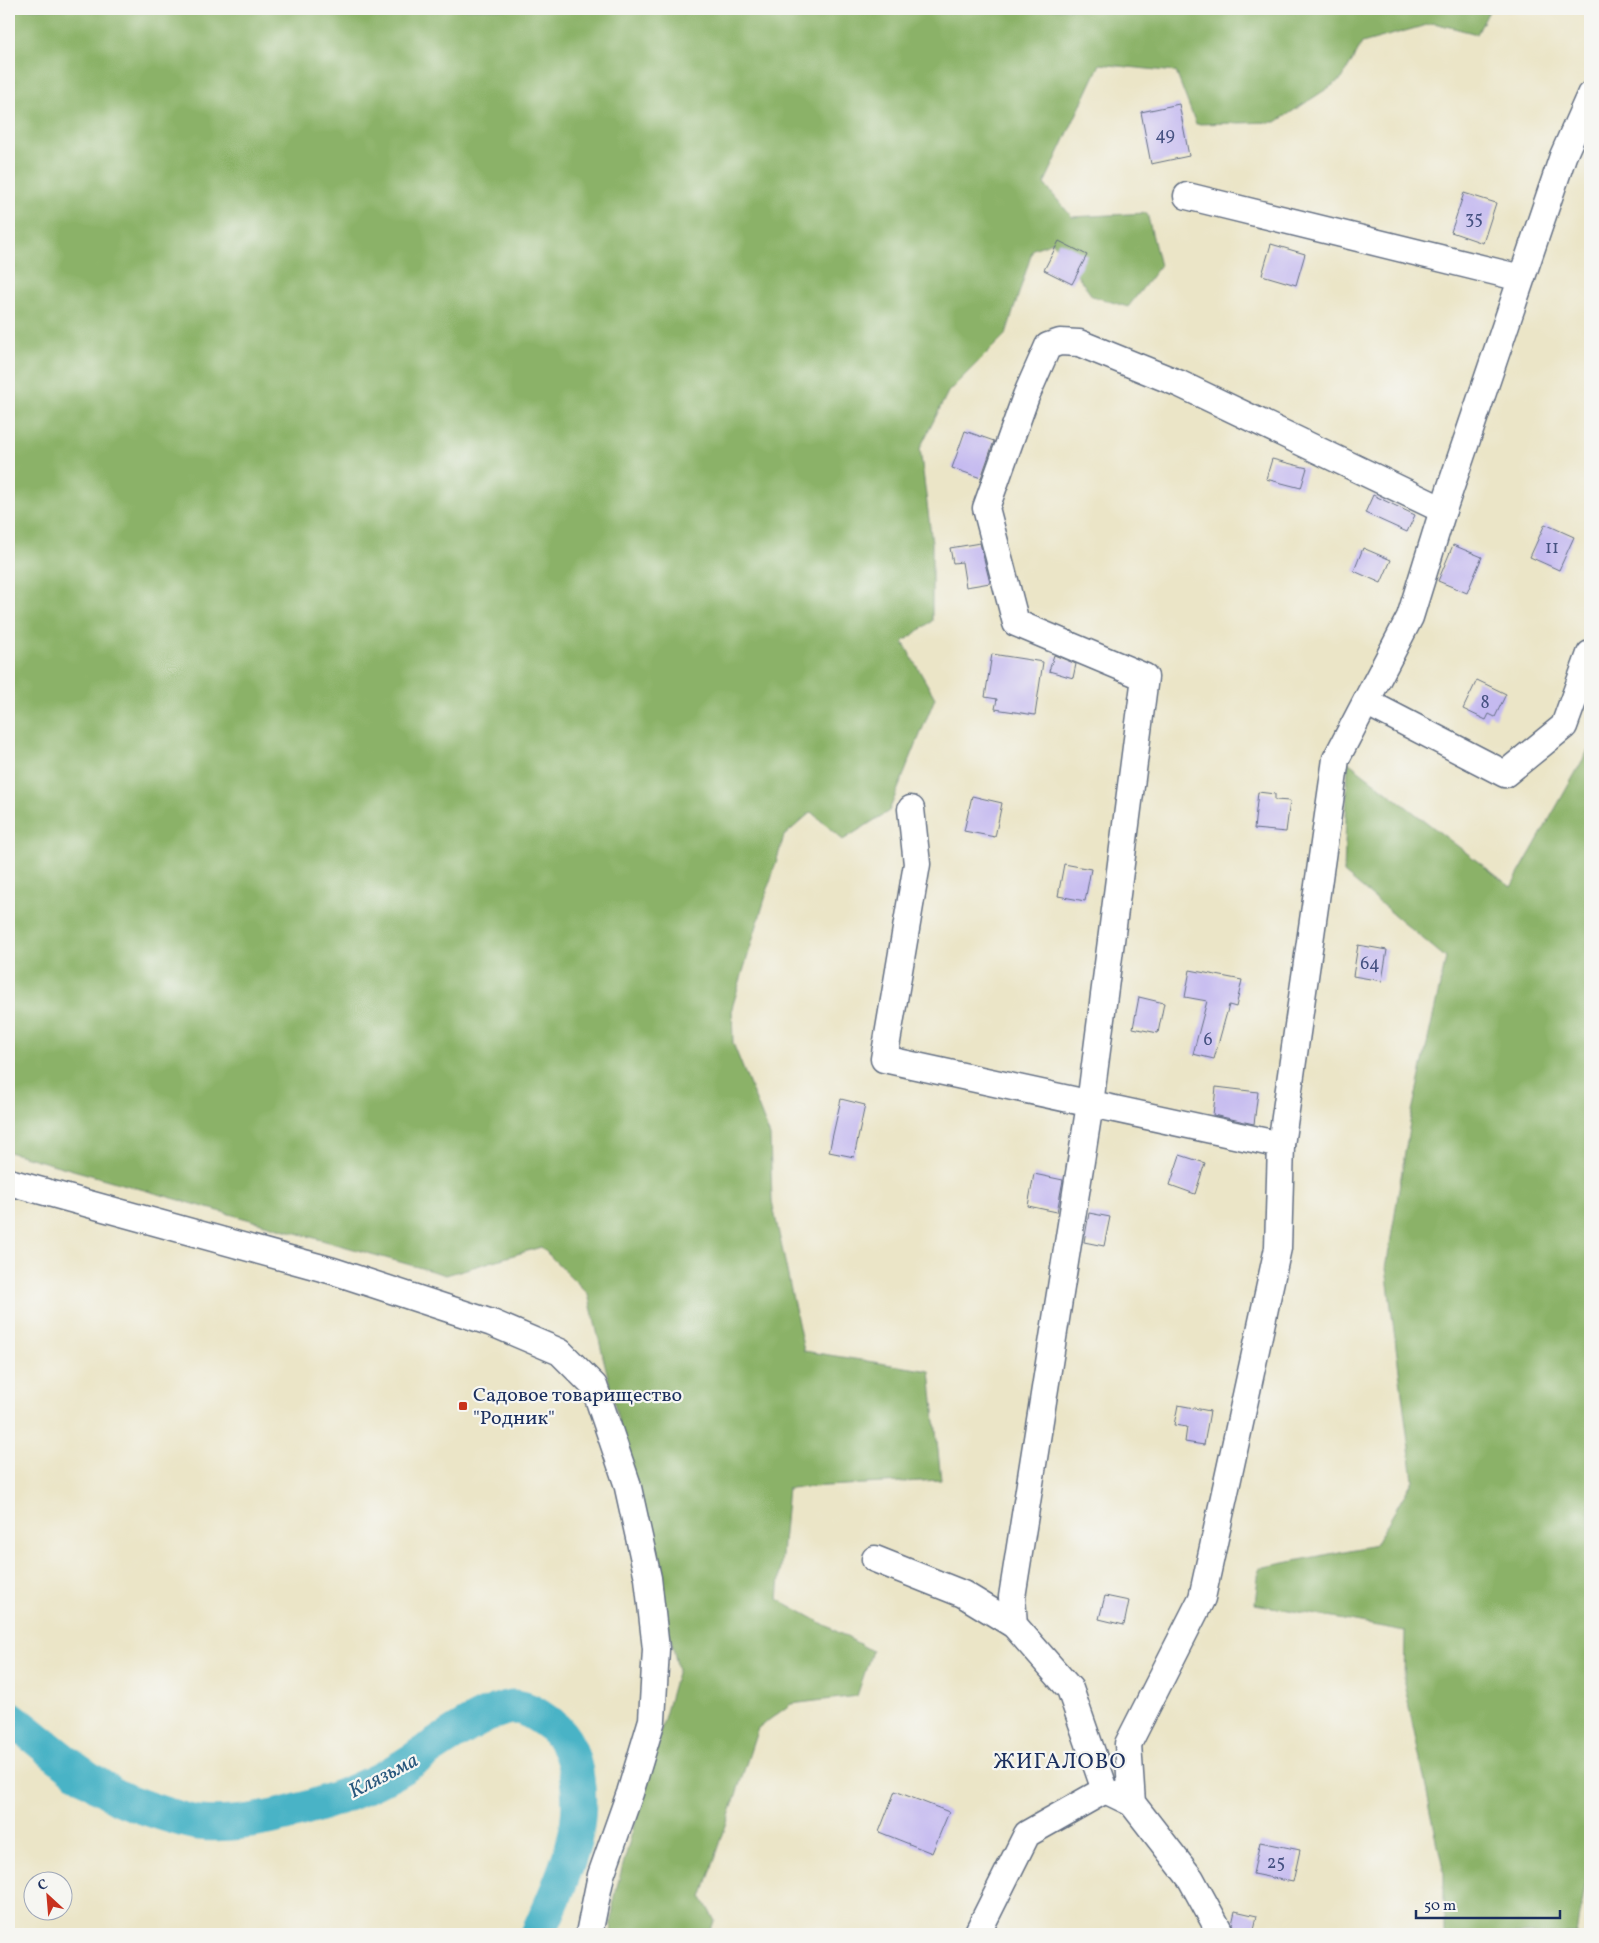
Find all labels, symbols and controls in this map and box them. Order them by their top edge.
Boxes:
house number: 49 [1155,123,1175,148]
house number: 35 [1465,207,1483,232]
house number: 11 [1545,536,1559,561]
house number: 8 [1480,691,1490,716]
house number: 64 [1360,952,1380,977]
house number: 6 [1203,1028,1213,1053]
place label: Садовое товарищество "Родник" [473,1382,682,1433]
marker: Садовое товарищество "Родник" [457,1400,469,1412]
water label: Клязьма [344,1746,424,1806]
district label: ЖИГАЛОВО [994,1747,1126,1778]
house number: 25 [1267,1851,1285,1876]
north arrow [22,1870,72,1920]
text: С [35,1875,51,1896]
scale bar [1416,1888,1560,1920]
text: 50 m [1424,1896,1456,1917]

